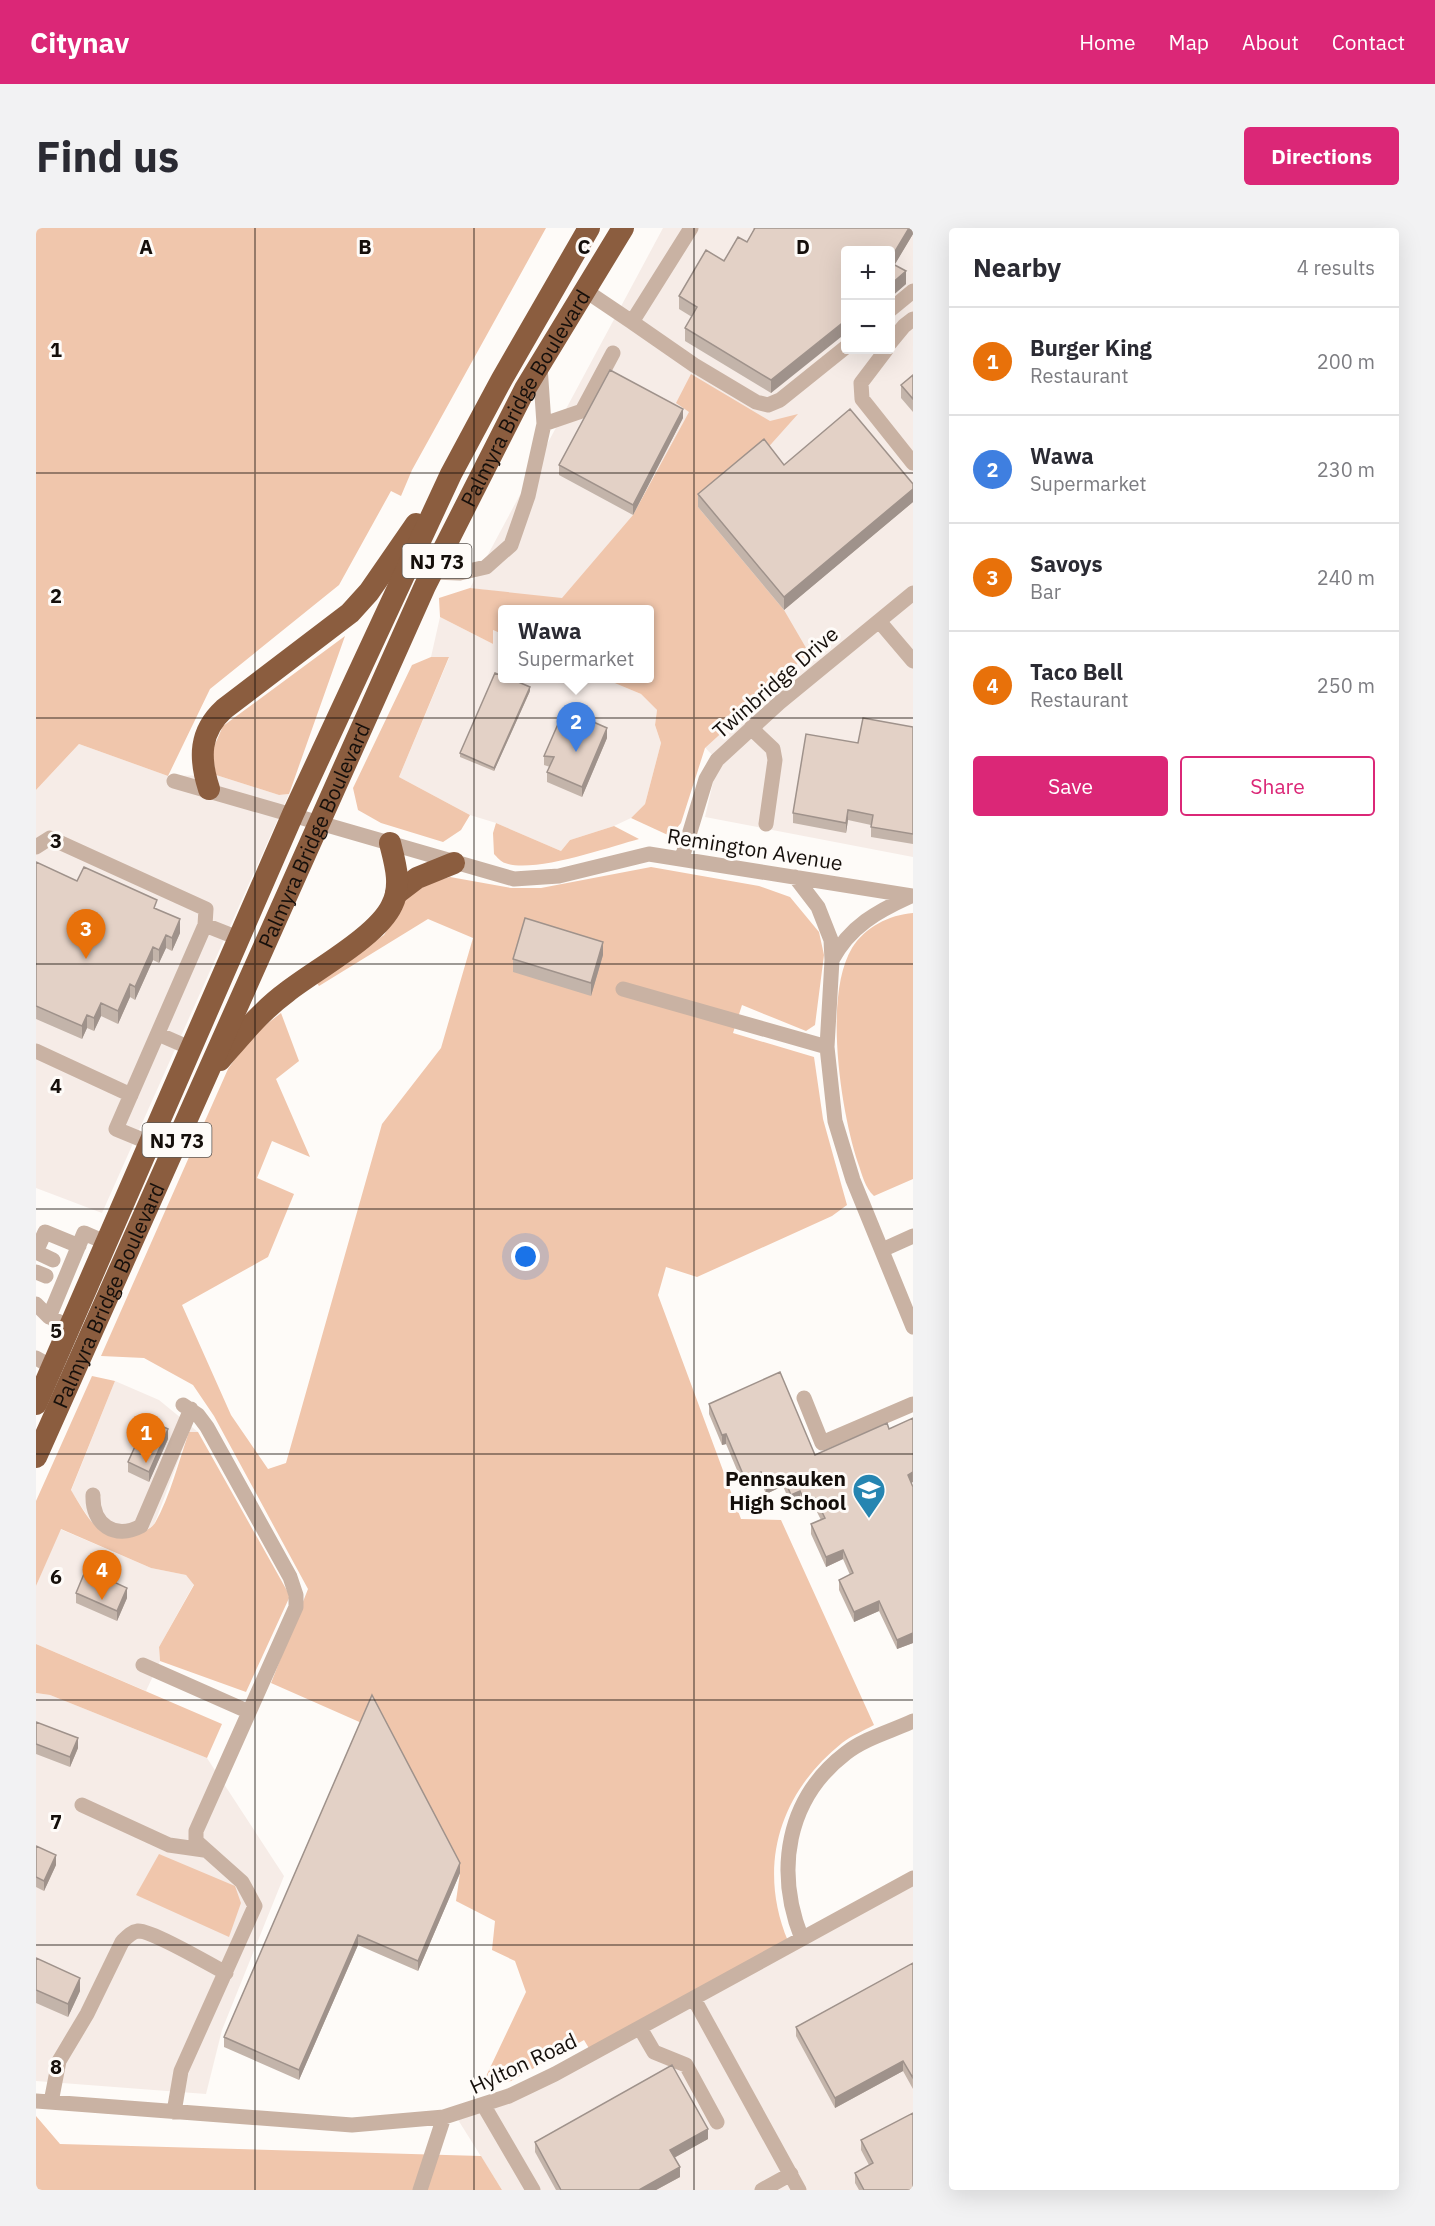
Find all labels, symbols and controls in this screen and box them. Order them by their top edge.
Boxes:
text: Citynav [30,24,129,61]
text: Home [1079,28,1136,56]
text: Map [1169,28,1209,56]
text: About [1242,28,1299,56]
text: Contact [1332,28,1405,56]
button: Directions [1244,127,1399,185]
text: Find us [36,129,179,184]
text: A [139,233,153,260]
text: B [358,233,372,260]
text: C [577,233,591,260]
text: D [796,233,810,260]
map controls [841,246,895,354]
button: + [841,246,895,300]
text: Nearby [973,250,1061,284]
text: 4 results [1297,254,1375,281]
street label: Palmyra Bridge Boulevard [454,284,596,511]
button: − [841,300,895,354]
text: Burger King [1030,333,1152,362]
text: 1 [50,336,62,363]
text: 1 [987,348,999,375]
text: 200 m [1317,348,1375,375]
text: Restaurant [1030,362,1128,389]
text: Wawa [1030,441,1094,470]
text: 2 [987,456,999,483]
text: 230 m [1317,456,1375,483]
text: Supermarket [1030,470,1147,497]
road number: NJ 73 [402,544,472,578]
text: Savoys [1030,549,1103,578]
text: 3 [987,564,999,591]
text: 240 m [1317,564,1375,591]
text: Bar [1030,578,1061,605]
text: 2 [50,582,62,609]
popup [498,605,654,683]
text: Wawa [518,616,582,645]
street label: Twinbridge Drive [706,620,844,744]
text: Supermarket [518,645,634,672]
text: Taco Bell [1030,657,1123,686]
text: 4 [987,672,999,699]
text: 250 m [1317,672,1375,699]
text: Restaurant [1030,686,1128,713]
pin: 2 [556,702,596,752]
street label: Palmyra Bridge Boulevard [251,718,376,952]
button: Save [973,756,1168,816]
button: Share [1180,756,1375,816]
street label: Remington Avenue [665,821,845,877]
text: 3 [50,827,62,854]
pin: 3 [67,910,106,959]
text: 4 [50,1072,62,1099]
road number: NJ 73 [142,1123,212,1157]
street label: Palmyra Bridge Boulevard [46,1178,171,1412]
your location [511,1242,540,1271]
text: 5 [50,1317,62,1344]
pin: 1 [126,1414,166,1463]
place label: Pennsauken High School [725,1464,846,1516]
school or university icon: Pennsauken High School [851,1472,887,1519]
pin: 4 [82,1550,122,1600]
text: 6 [50,1563,62,1590]
text: 7 [50,1808,62,1835]
street label: Hylton Road [465,2026,581,2100]
text: 8 [50,2053,62,2080]

